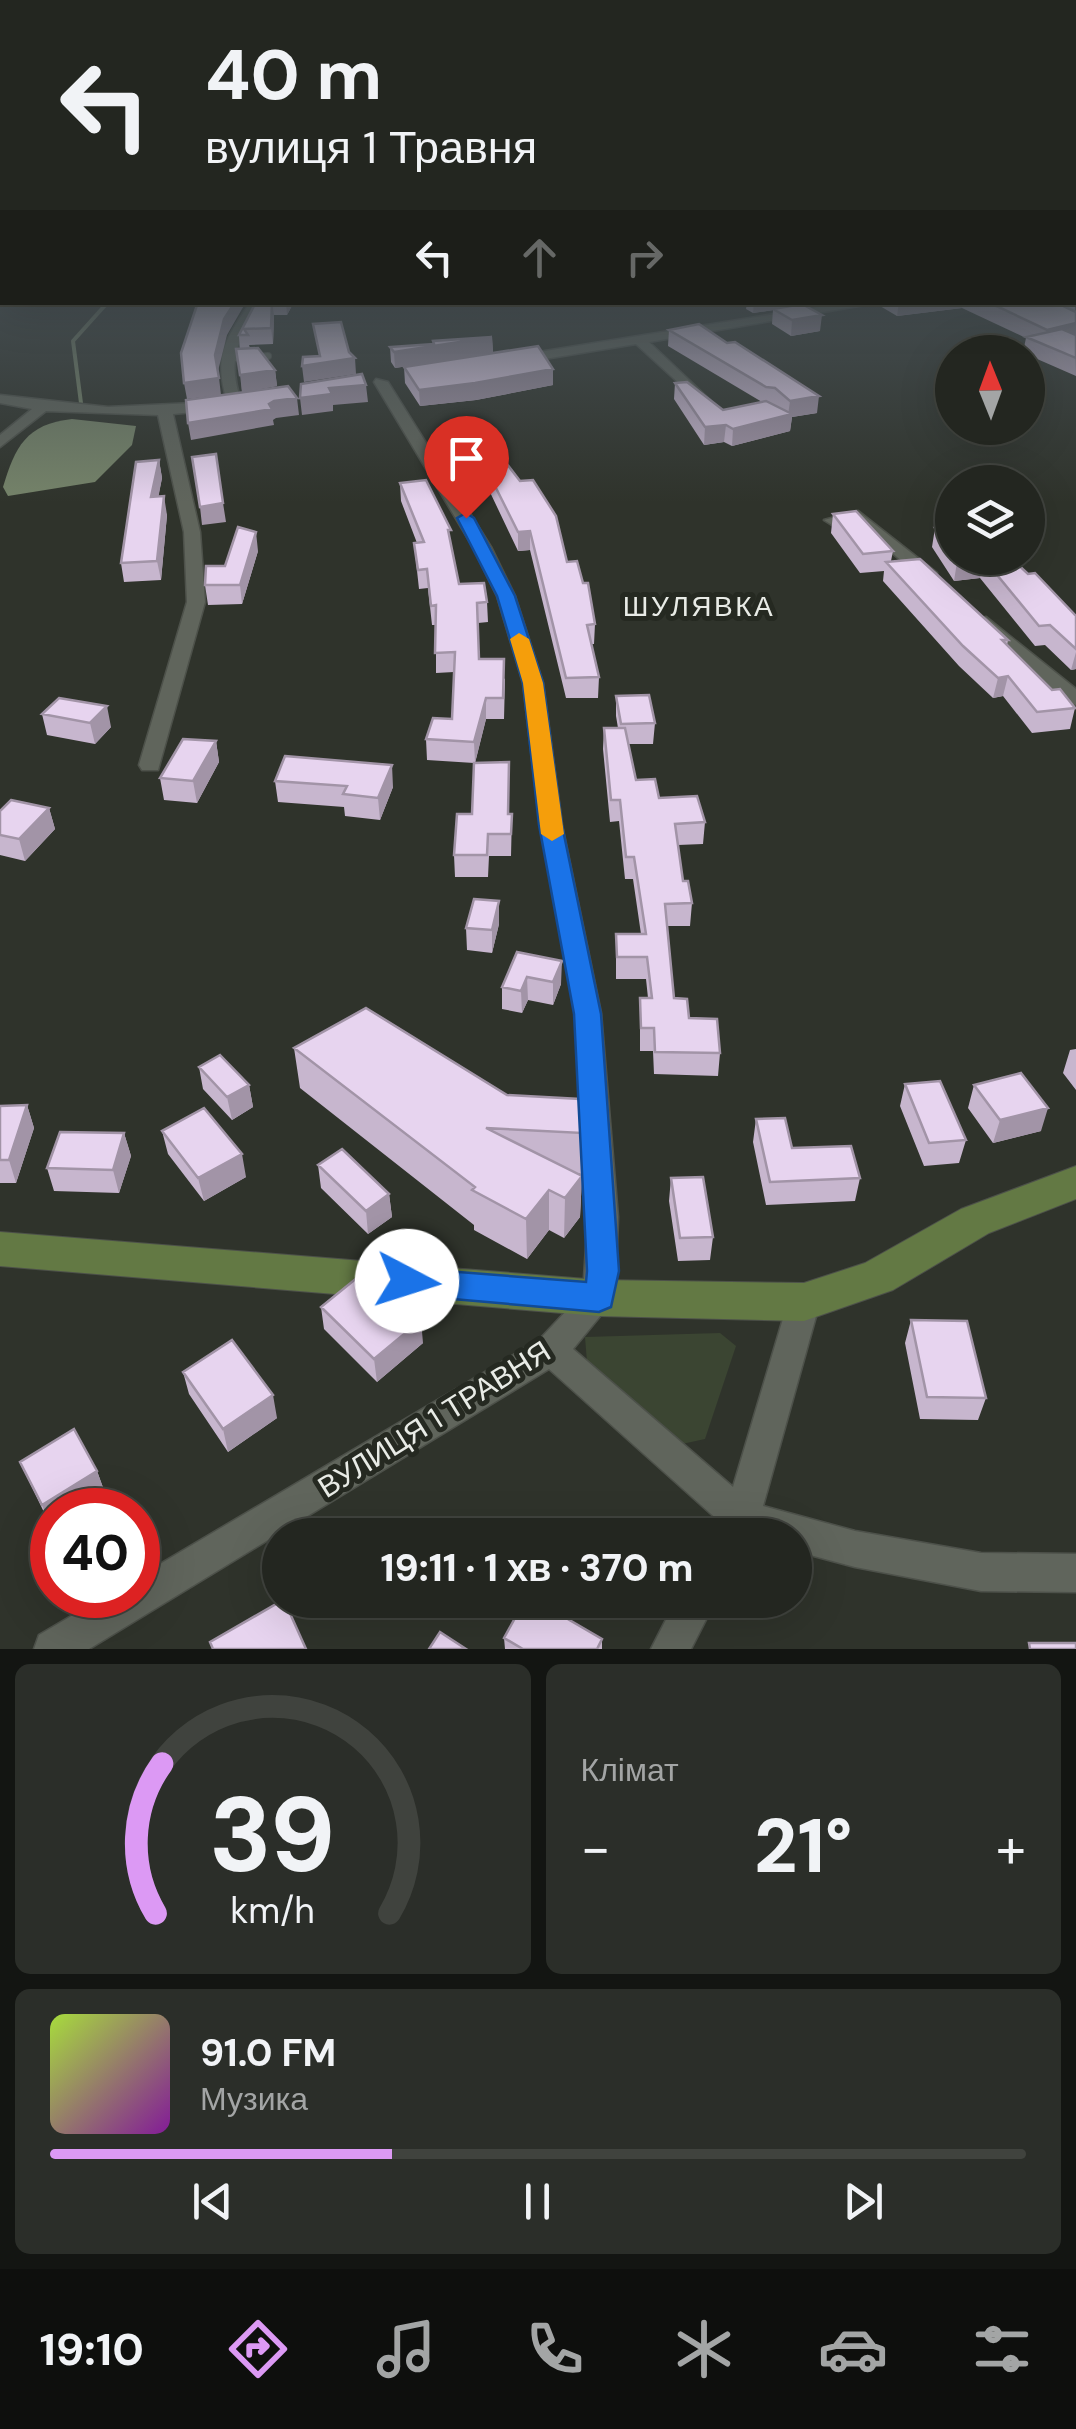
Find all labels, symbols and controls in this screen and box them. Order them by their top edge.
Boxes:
text: 40 m [205,30,382,121]
icon: left [40,40,170,170]
text: вулиця 1 Травня [205,118,537,177]
icon: left [407,230,462,285]
icon: ahead [512,230,567,285]
icon: right [617,230,672,285]
north arrow [935,335,1045,445]
map controls [935,335,1045,575]
pin [424,416,509,519]
icon: arrive [439,431,494,486]
button: layers [935,465,1045,575]
district label: ШУЛЯВКА [623,588,775,625]
position arrow [355,1229,459,1333]
street label: ВУЛИЦЯ 1 ТРАВНЯ [310,1332,558,1506]
speed limit sign: 40 [30,1488,160,1618]
text: 19:11 · 1 хв · 370 m [381,1543,693,1593]
text: Клімат [581,1749,679,1791]
text: 39 [210,1768,336,1903]
text: 21° [754,1798,852,1895]
text: − [581,1812,611,1884]
text: + [996,1812,1026,1884]
text: km/h [231,1888,315,1934]
text: 91.0 FM [200,2028,336,2078]
text: Музика [200,2078,308,2120]
icon: previous [185,2174,240,2229]
icon: pause [510,2174,565,2229]
icon: next [836,2174,891,2229]
icon: directions [223,2314,293,2384]
icon: music [371,2314,441,2384]
icon: phone [520,2314,590,2384]
icon: climate [669,2314,739,2384]
icon: car [818,2314,888,2384]
icon: filters [967,2314,1037,2384]
text: 19:10 [39,2320,144,2379]

